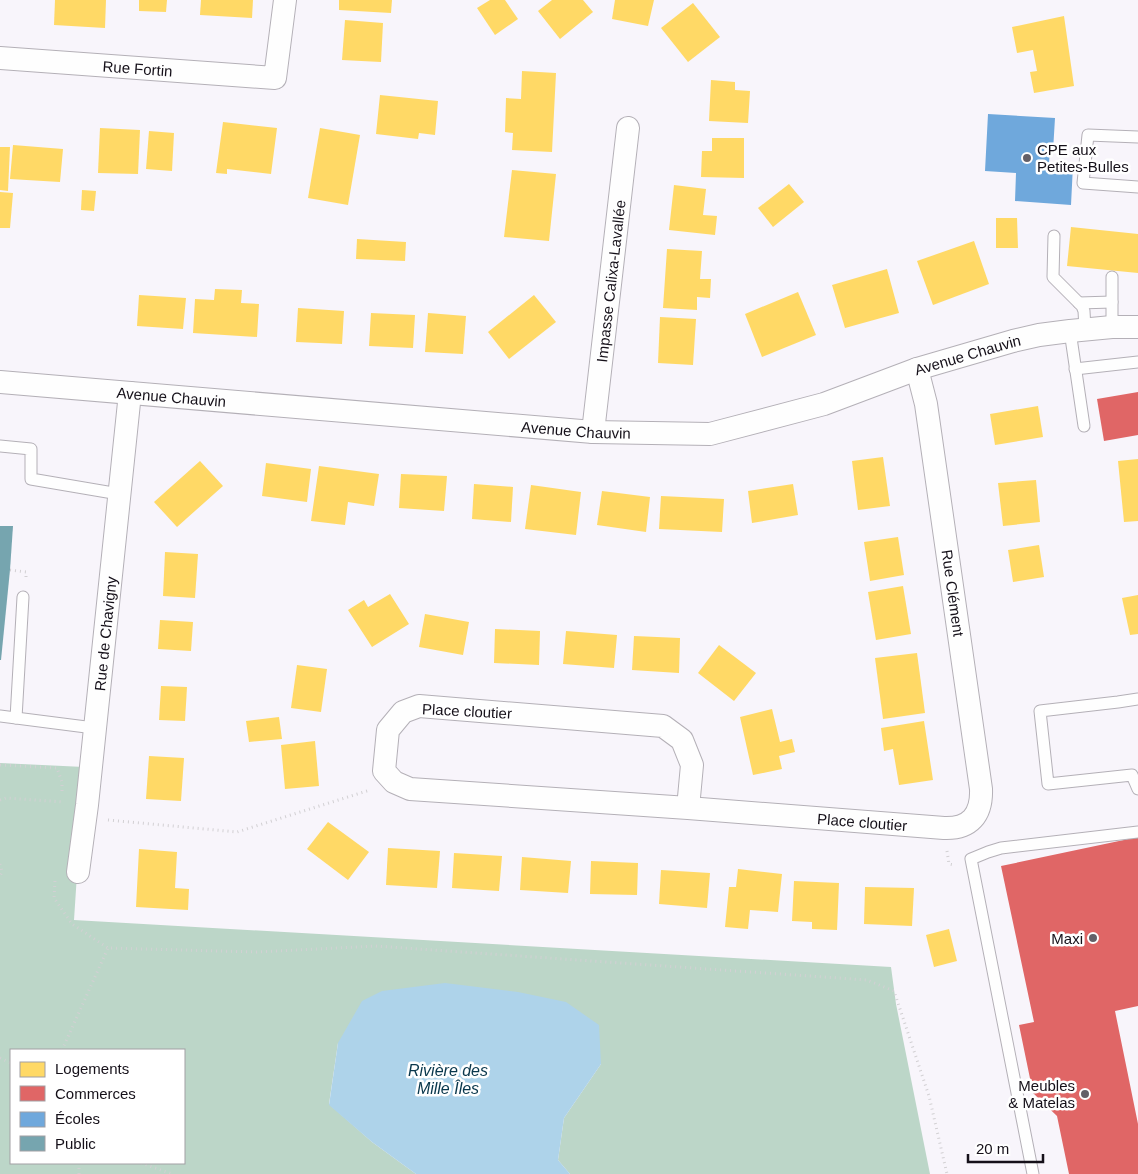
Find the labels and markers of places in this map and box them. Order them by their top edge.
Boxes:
place label: CPE aux Petites-Bulles [1037,141,1129,175]
marker: CPE aux Petites-Bulles [1021,152,1033,164]
place label: Maxi [1051,930,1083,947]
marker: Maxi [1087,932,1099,944]
place label: Meubles & Matelas [1008,1077,1075,1111]
marker: Meubles & Matelas [1079,1088,1091,1100]

